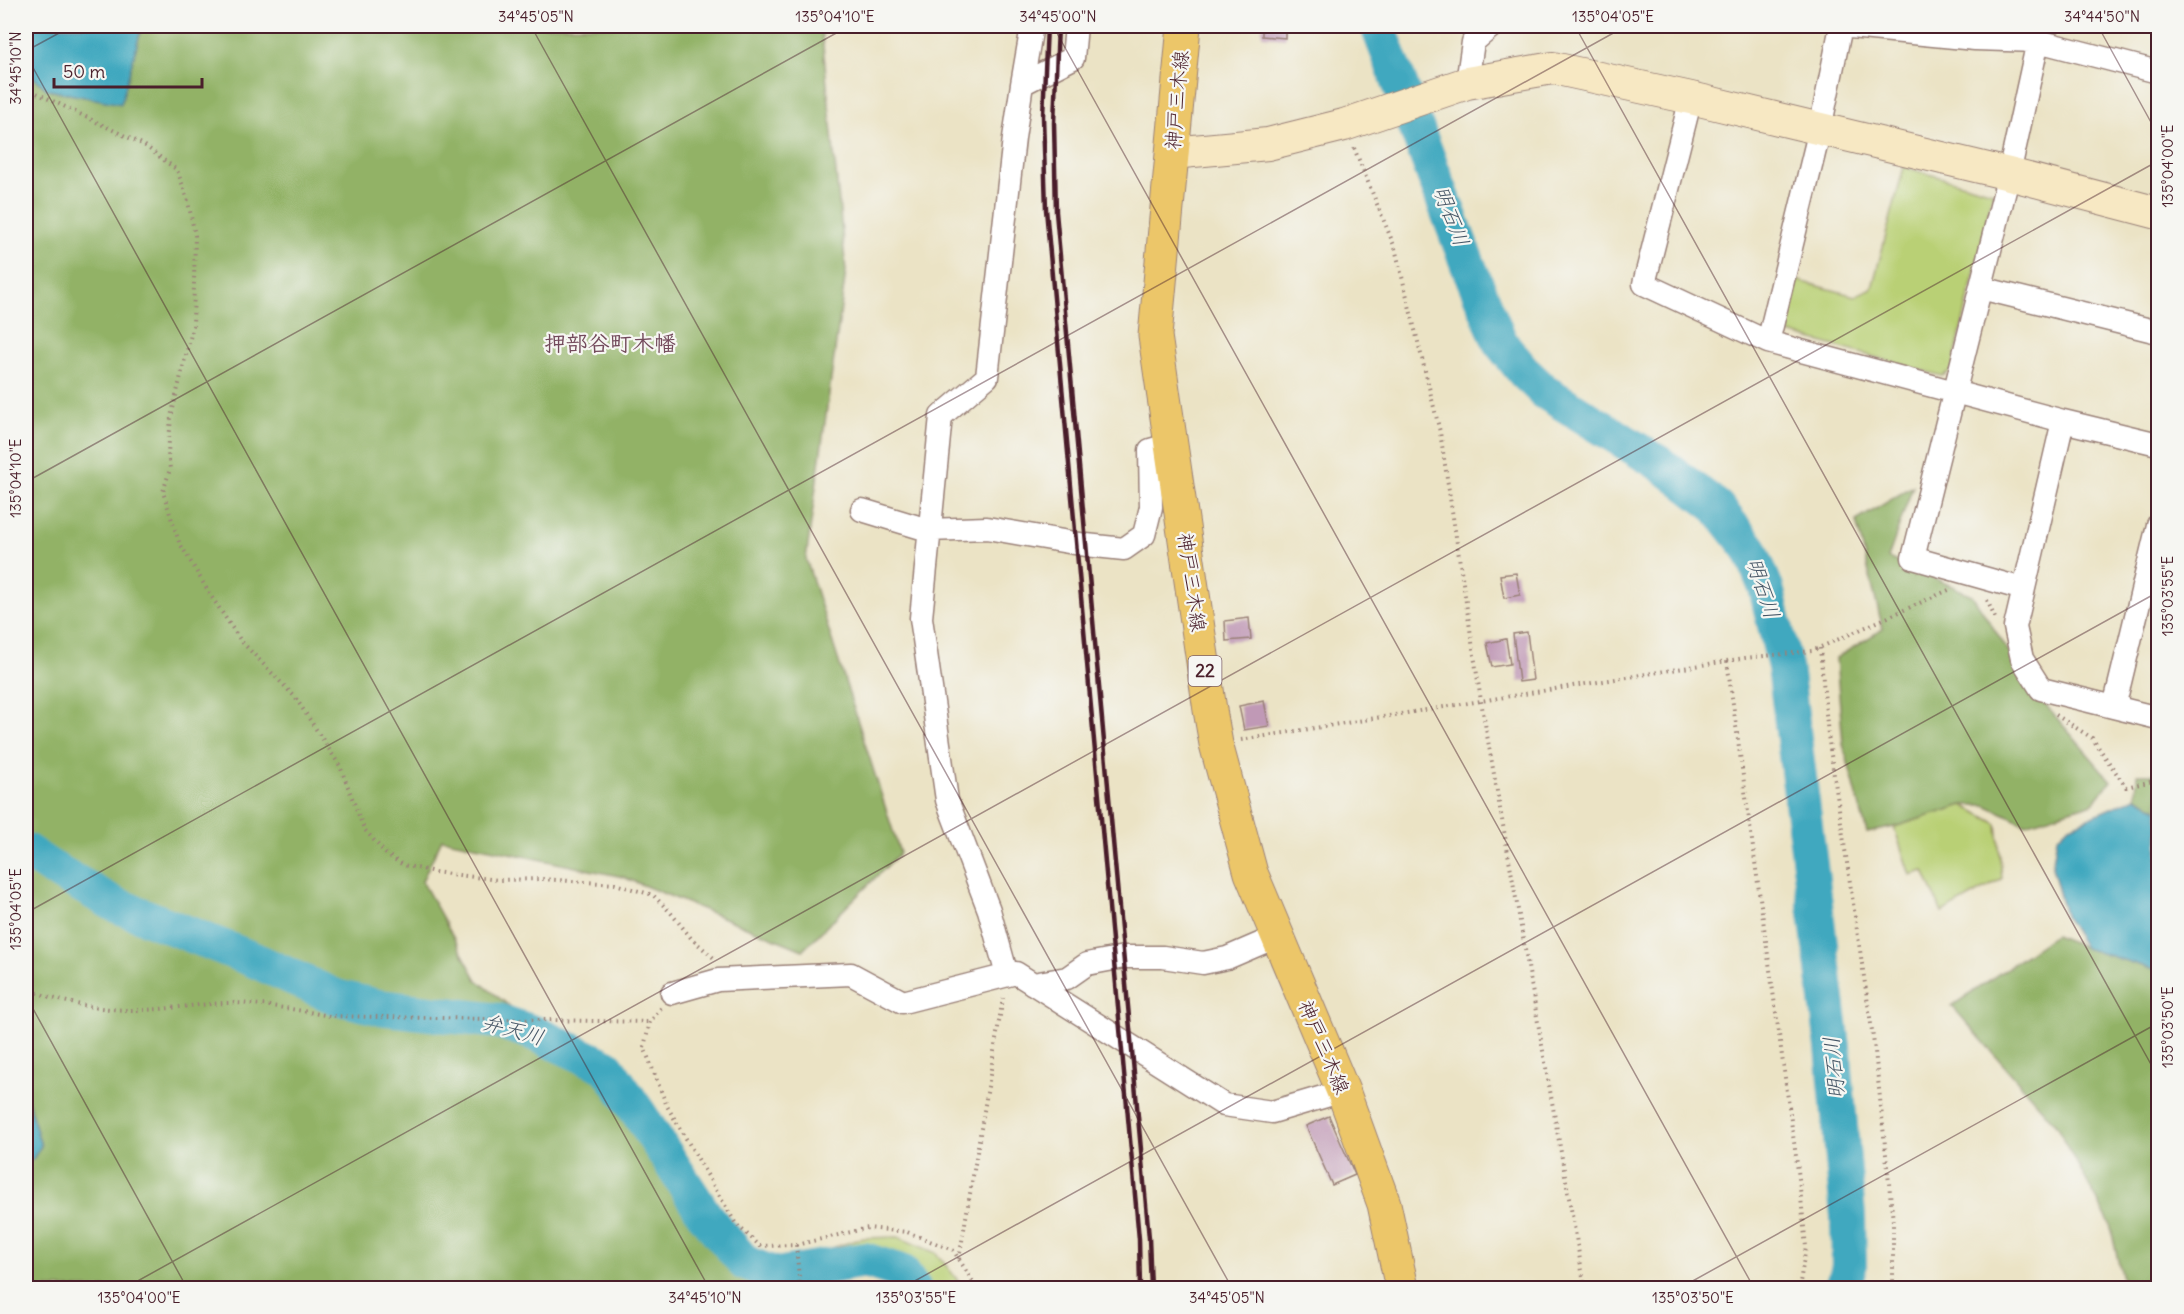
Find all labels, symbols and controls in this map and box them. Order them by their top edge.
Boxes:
text: 34°45'05"N [498,7,574,26]
text: 135°04'10"E [795,7,875,26]
text: 34°45'00"N [1019,7,1097,26]
text: 135°04'05"E [1572,7,1654,26]
text: 34°44'50"N [2064,7,2140,26]
text: 34°45'10"N [6,31,25,105]
street label: 神戸三木線 [1160,49,1193,151]
scale bar [54,51,202,89]
text: 50 m [63,60,105,83]
text: 135°04'00"E [2158,124,2177,208]
water label: 明石川 [1428,182,1475,250]
district label: 押部谷町木幡 [544,329,676,357]
text: 135°04'10"E [6,438,25,518]
street label: 神戸三木線 [1173,531,1212,633]
water label: 明石川 [1741,554,1786,622]
text: 135°03'55"E [2158,556,2177,636]
road number: 22 [1188,656,1222,686]
text: 135°04'05"E [6,868,25,950]
text: 135°03'50"E [2158,986,2177,1068]
street label: 神戸三木線 [1293,996,1356,1098]
water label: 弁天川 [479,1008,547,1051]
water label: 明石川 [1817,1035,1850,1101]
text: 135°04'00"E [97,1288,181,1307]
text: 34°45'10"N [668,1288,742,1307]
text: 135°03'55"E [876,1288,956,1307]
text: 34°45'05"N [1189,1288,1265,1307]
text: 135°03'50"E [1652,1288,1734,1307]

